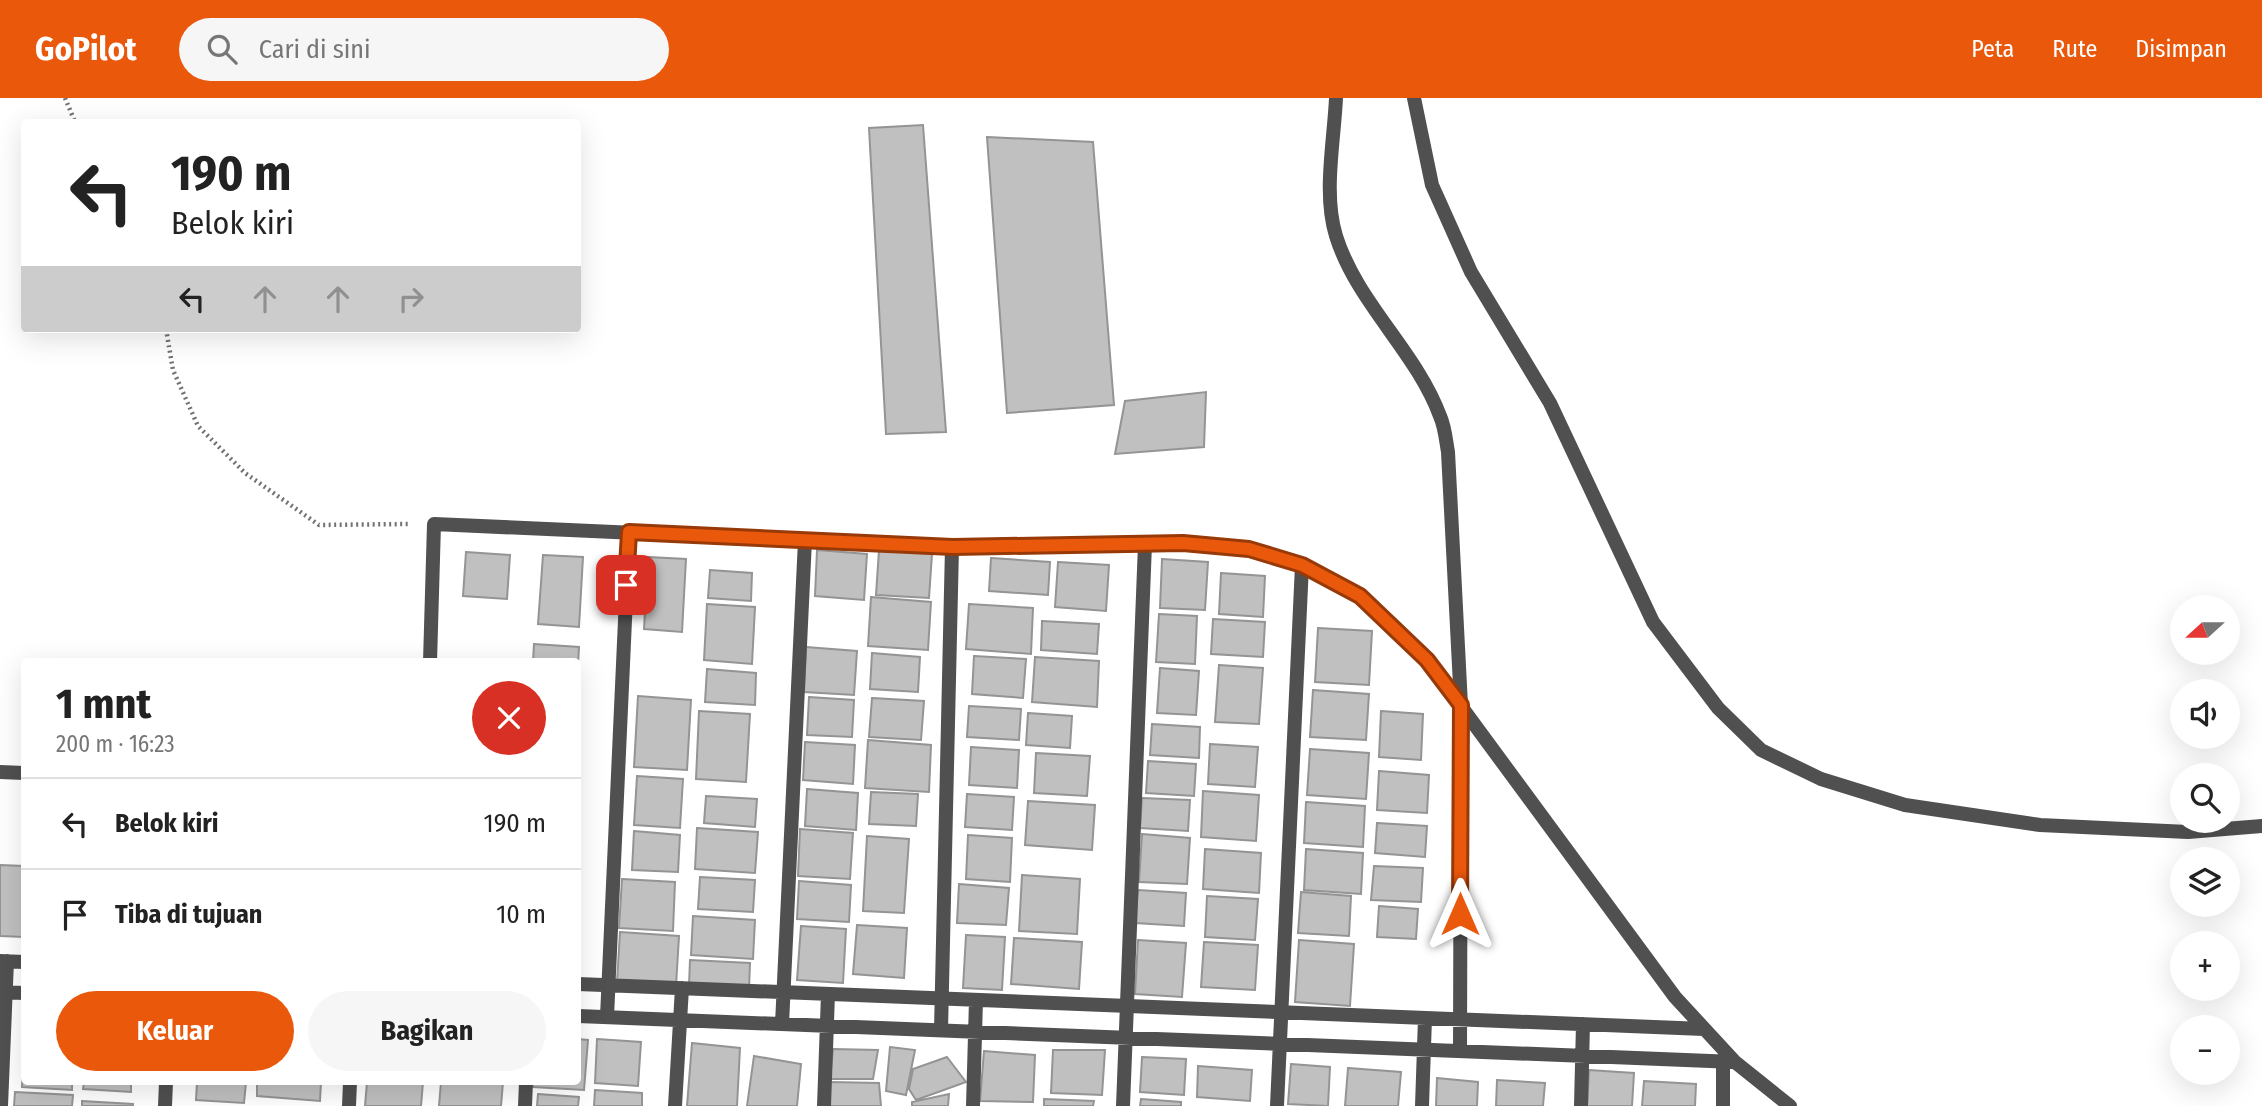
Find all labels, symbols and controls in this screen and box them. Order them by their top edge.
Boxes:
search box [179,18,669,81]
text: GoPilot [35,29,137,69]
icon: search [203,30,241,68]
text: Cari di sini [259,34,371,65]
text: Peta [1971,35,2014,63]
text: Rute [2052,35,2097,63]
text: Disimpan [2135,35,2227,63]
text: 190 m [171,144,291,203]
icon: left [56,147,147,238]
text: Belok kiri [171,204,294,242]
icon: left [173,280,211,318]
icon: ahead [246,280,284,318]
icon: ahead [319,280,357,318]
icon: right [392,280,430,318]
pin [596,555,656,615]
icon: arrive [607,566,645,604]
north arrow [2170,595,2240,665]
map controls [2170,595,2240,1085]
text: 1 mnt [56,679,151,729]
button: sound [2170,679,2240,749]
button: close [472,681,546,755]
text: 200 m · 16:23 [56,730,175,758]
button: search [2170,763,2240,833]
icon: left [56,805,94,843]
text: Belok kiri [115,808,218,839]
text: 190 m [484,808,546,839]
button: layers [2170,847,2240,917]
position arrow [1423,877,1497,951]
icon: arrive [56,896,94,934]
text: Tiba di tujuan [115,899,262,930]
text: 10 m [496,899,546,930]
button: + [2170,931,2240,1001]
button: Keluar [56,991,294,1071]
button: Bagikan [308,991,546,1071]
button: − [2170,1015,2240,1085]

